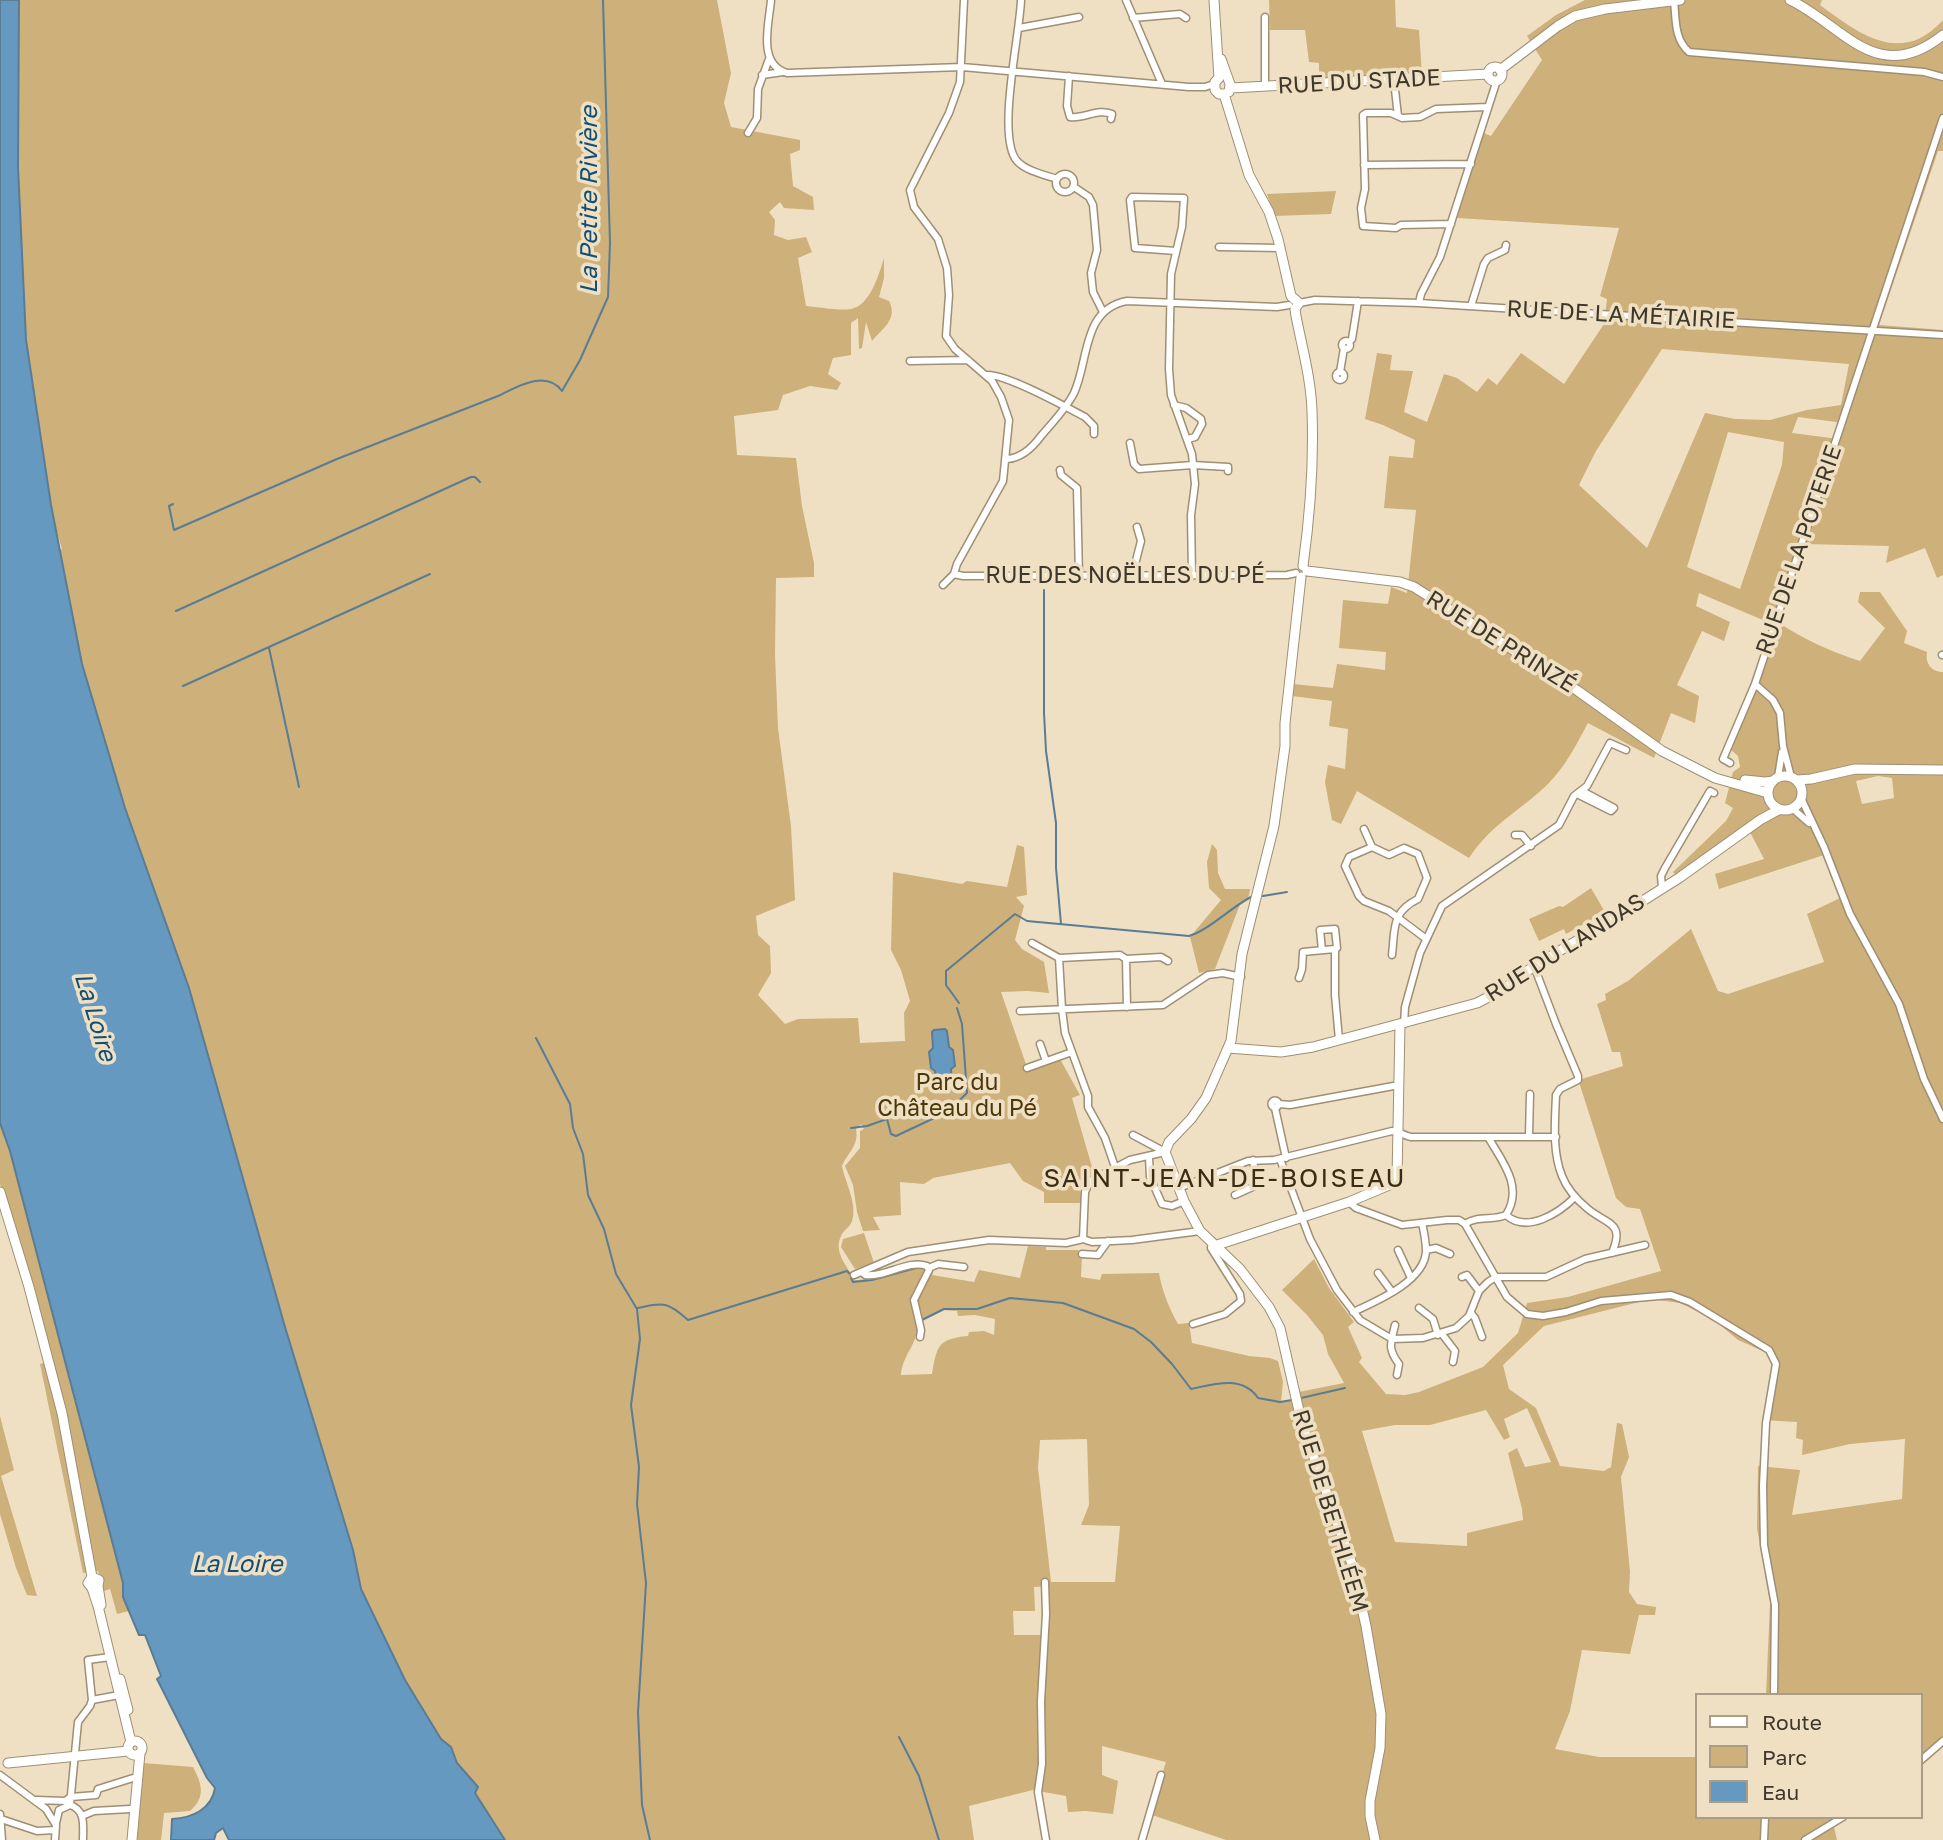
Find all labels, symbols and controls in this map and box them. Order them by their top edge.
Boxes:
street label: RUE DU STADE [1277,64,1441,100]
water label: La Petite Rivière [575,106,603,294]
street label: RUE DE LA MÉTAIRIE [1506,295,1736,335]
street label: RUE DE LA POTERIE [1750,442,1848,658]
street label: RUE DES NOËLLES DU PÉ [985,562,1265,590]
street label: RUE DE PRINZÉ [1421,585,1581,699]
street label: RUE DU LANDAS [1480,888,1650,1008]
water label: La Loire [68,969,122,1065]
park label: Parc du Château du Pé [877,1069,1037,1123]
district label: SAINT-JEAN-DE-BOISEAU [1046,1163,1404,1195]
street label: RUE DE BETHLÉEM [1286,1406,1374,1616]
water label: La Loire [192,1550,282,1578]
legend [1694,1693,1922,1819]
text: Route [1762,1709,1822,1735]
text: Parc [1762,1744,1807,1770]
text: Eau [1762,1779,1799,1805]

